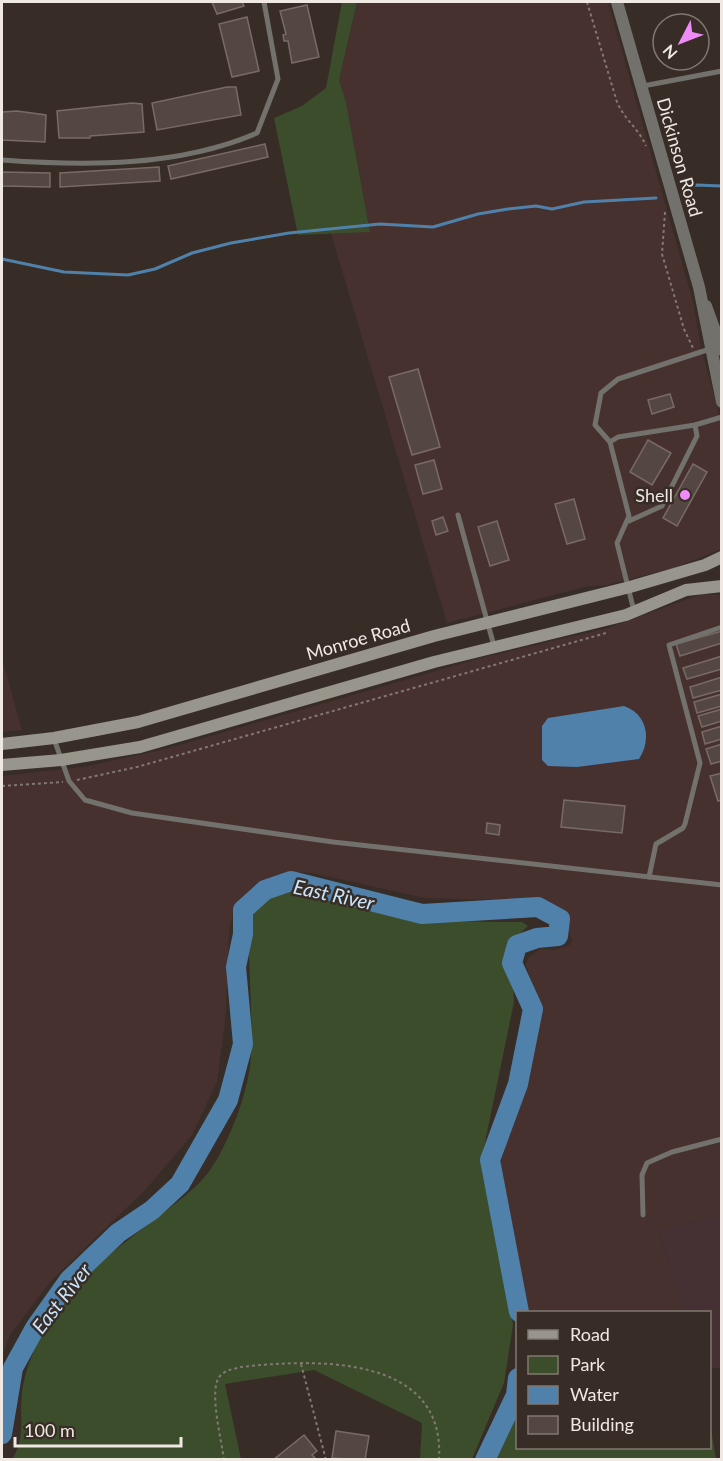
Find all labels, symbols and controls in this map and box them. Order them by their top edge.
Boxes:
north arrow [651,12,711,72]
text: N [658,41,681,63]
street label: Dickinson Road [653,95,707,219]
place label: Shell [635,484,673,506]
marker: Shell [678,488,692,502]
street label: Monroe Road [303,614,413,664]
water label: East River [291,874,378,915]
water label: East River [26,1257,96,1338]
legend [516,1311,711,1449]
text: Road [570,1323,610,1345]
text: Park [570,1353,606,1375]
text: Water [570,1383,619,1405]
scale bar [15,1410,182,1448]
text: Building [570,1413,634,1435]
text: 100 m [24,1419,75,1441]

